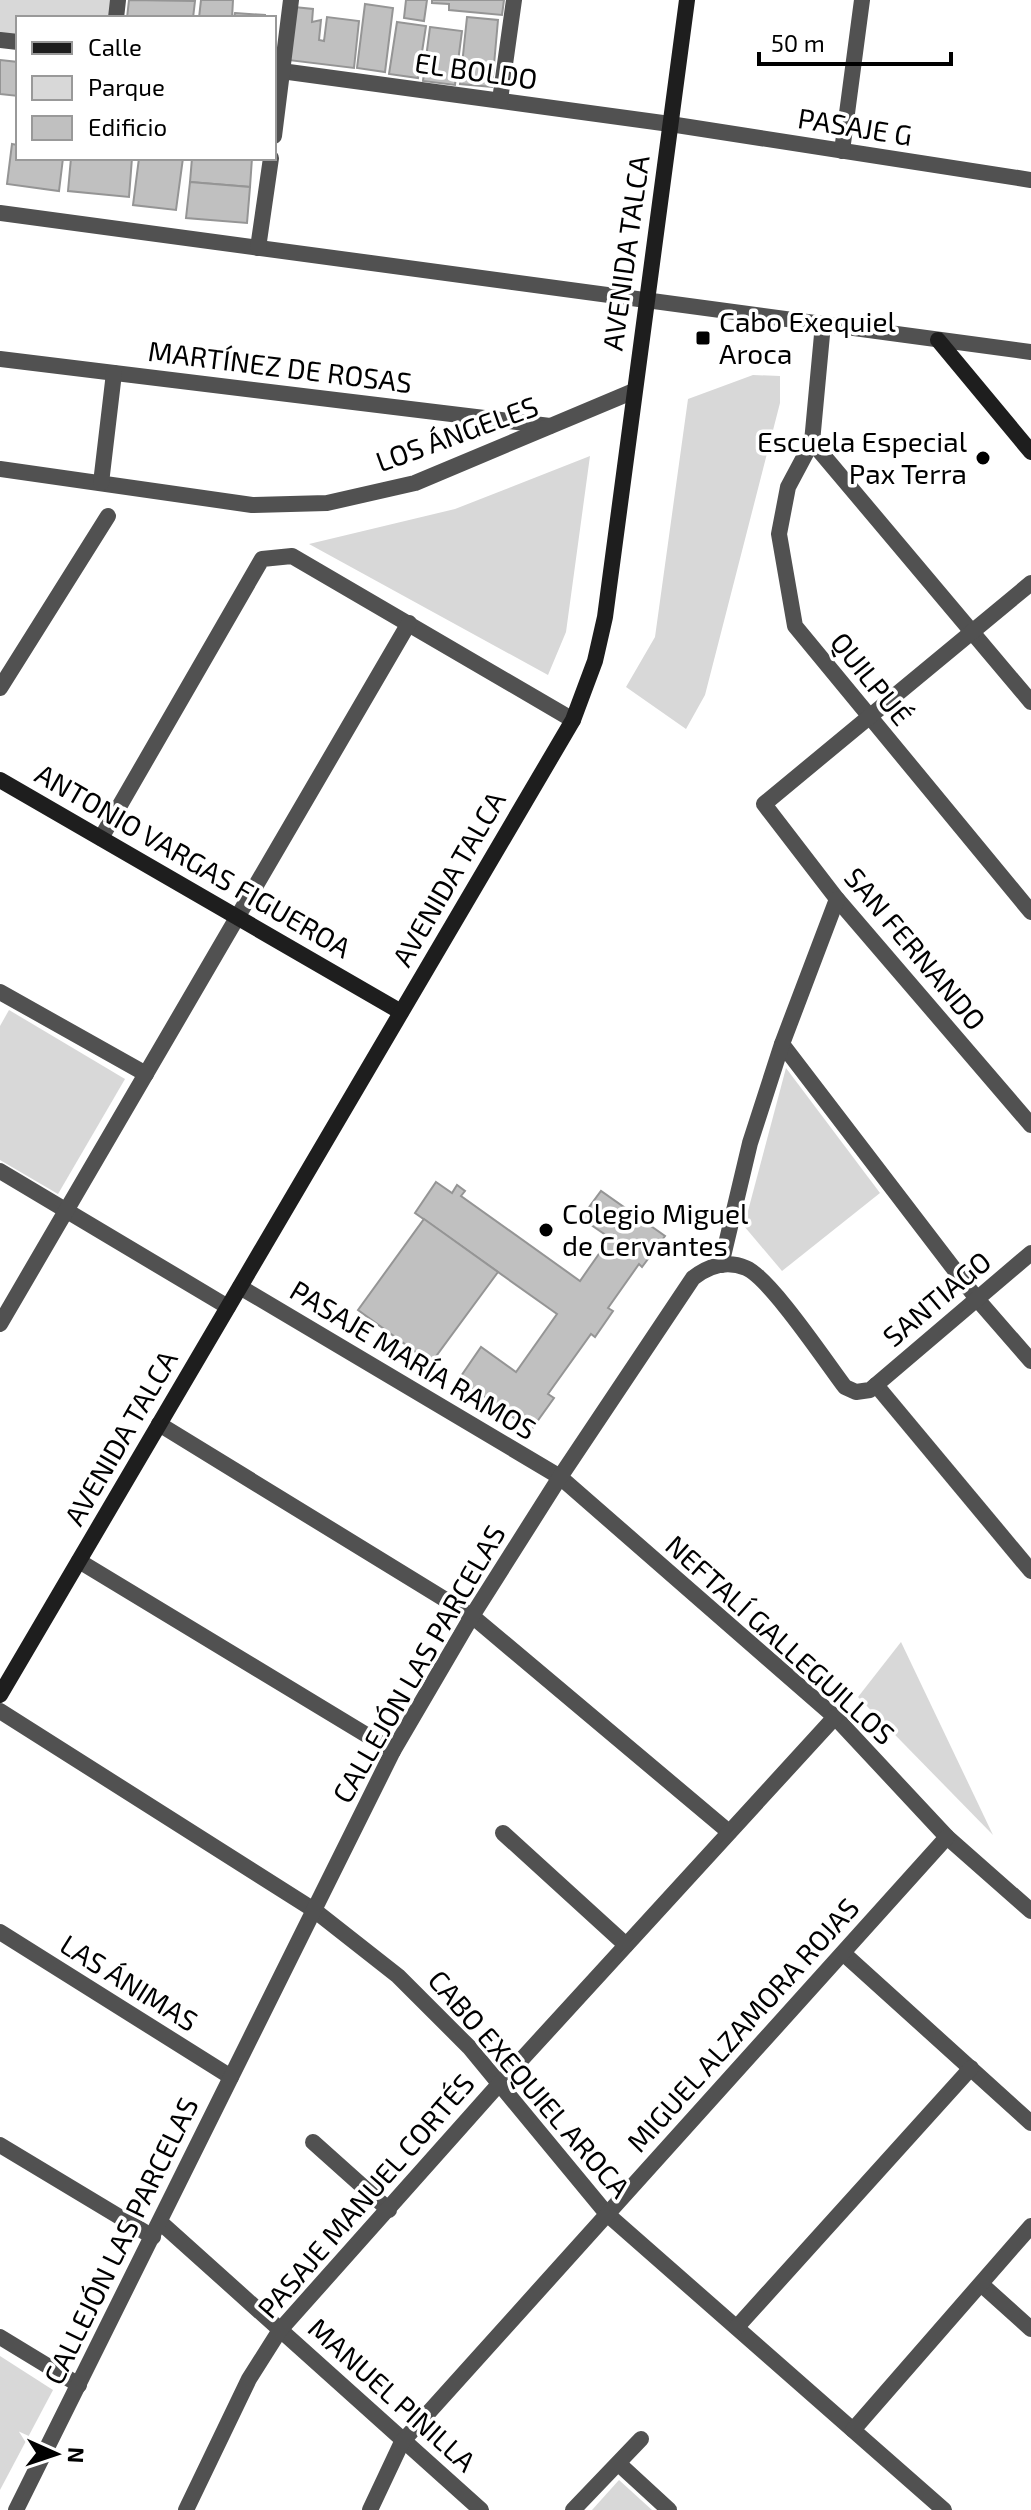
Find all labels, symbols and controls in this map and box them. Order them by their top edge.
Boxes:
legend [16,16,276,160]
scale bar [759,16,951,66]
text: 50 m [771,28,825,57]
text: Calle [88,32,142,61]
street label: EL BOLDO [413,45,540,95]
text: Parque [88,72,165,101]
street label: PASAJE G [796,100,915,152]
text: Edificio [88,112,167,141]
street label: AVENIDA TALCA [595,153,656,352]
place label: Cabo Exequiel Aroca [719,304,897,370]
marker: Cabo Exequiel Aroca [694,329,712,347]
street label: MARTÍNEZ DE ROSAS [146,333,414,399]
street label: LOS ÁNGELES [371,388,542,478]
place label: Escuela Especial Pax Terra [757,424,968,490]
marker: Escuela Especial Pax Terra [974,449,992,467]
street label: QUILPUÉ [824,625,920,732]
street label: ANTONIO VARGAS FIGUEROA [30,756,358,965]
street label: AVENIDA TALCA [384,784,512,972]
street label: SAN FERNANDO [838,860,994,1036]
place label: Colegio Miguel de Cervantes [562,1196,749,1262]
marker: Colegio Miguel de Cervantes [537,1221,555,1239]
street label: SANTIAGO [876,1243,997,1353]
street label: PASAJE MARÍA RAMOS [284,1272,543,1446]
street label: AVENIDA TALCA [56,1343,184,1531]
street label: CALLEJÓN LAS PARCELAS [325,1518,512,1809]
street label: NEFTALÍ GALLEGUILLOS [659,1528,902,1751]
street label: MIGUEL ALZAMORA ROJAS [619,1890,865,2158]
street label: LAS ÁNIMAS [55,1927,204,2038]
street label: CABO EXEQUIEL AROCA [422,1963,638,2205]
street label: PASAJE MANUEL CORTÉS [250,2066,481,2324]
street label: CALLEJÓN LAS PARCELAS [36,2091,204,2390]
street label: MANUEL PINILLA [302,2310,484,2479]
north arrow [16,2414,96,2494]
text: N [64,2446,90,2464]

